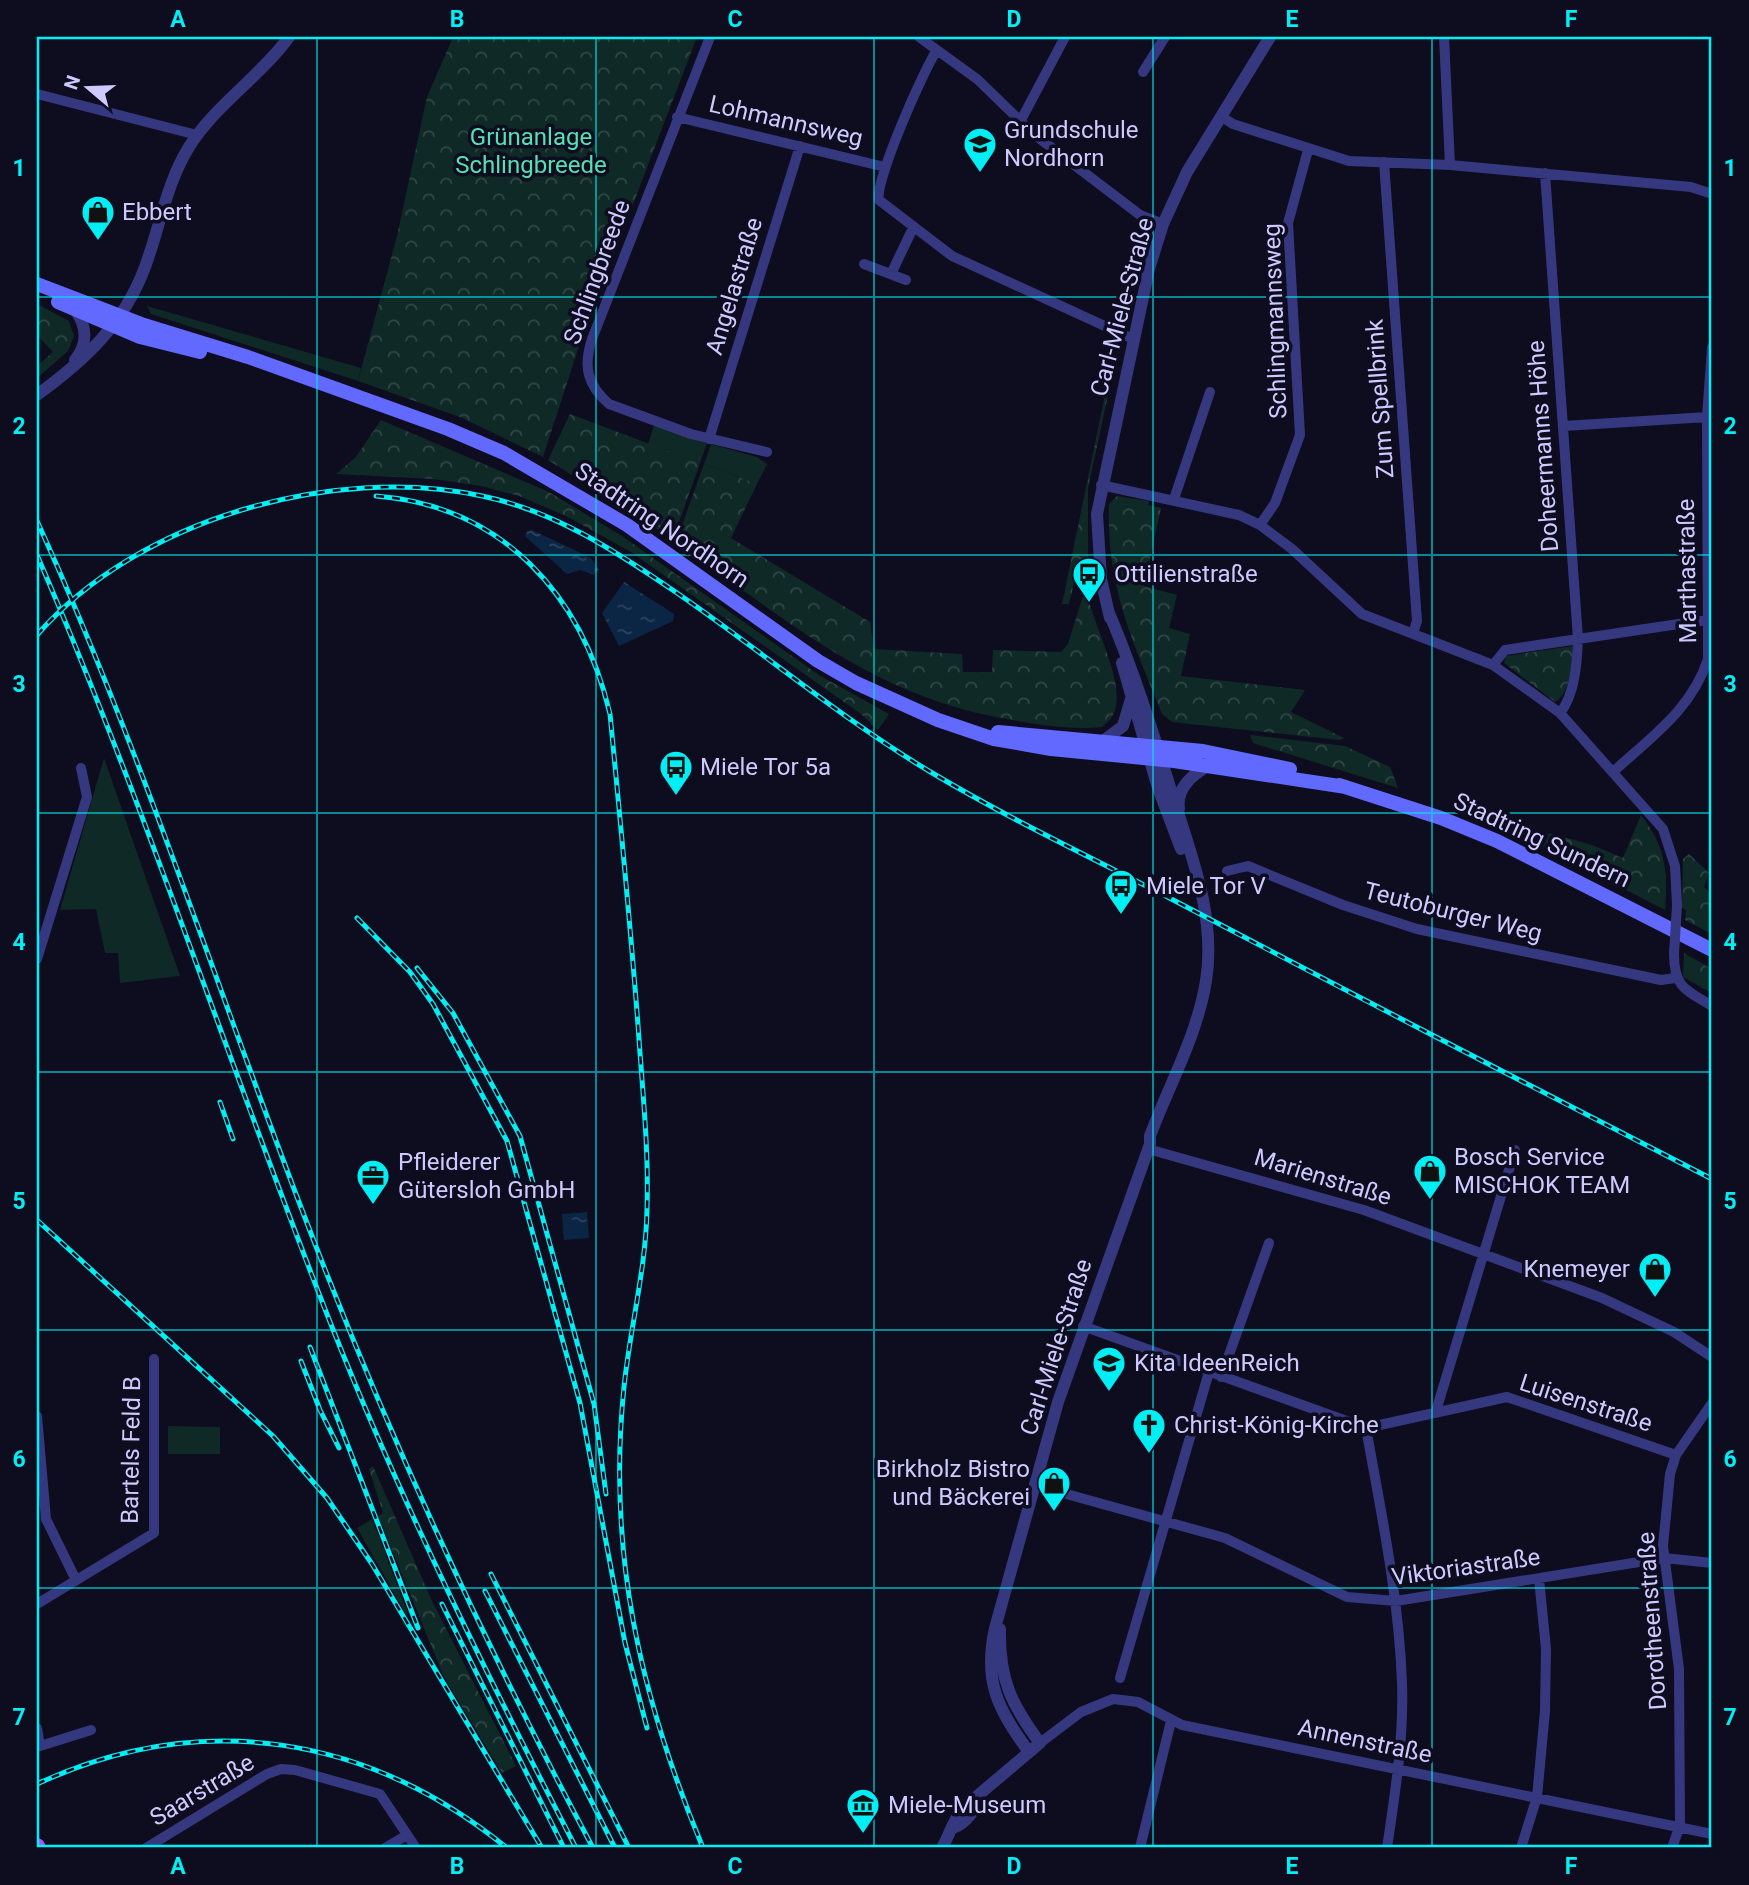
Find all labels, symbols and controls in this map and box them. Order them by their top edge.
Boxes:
text: A [170,6,186,33]
text: B [450,6,464,33]
text: C [727,6,743,33]
text: D [1007,6,1021,33]
text: E [1286,6,1299,33]
text: F [1565,6,1578,33]
north arrow [52,52,122,122]
text: N [59,73,85,93]
street label: Lohmannsweg [706,90,866,152]
place label: Grundschule Nordhorn [1004,116,1138,172]
park label: Grünanlage Schlingbreede [455,123,607,179]
school or university icon: Grundschule Nordhorn [961,125,999,174]
text: 1 [12,155,26,182]
text: 1 [1723,155,1737,182]
shop icon: Ebbert [79,193,117,242]
street label: Schlingbreede [558,196,636,348]
place label: Ebbert [122,198,192,226]
street label: Angelastraße [700,214,768,358]
street label: Carl-Miele-Straße [1085,215,1159,399]
street label: Schlingmannsweg [1258,223,1292,419]
street label: Zum Spellbrink [1360,318,1400,479]
street label: Doheermanns Höhe [1522,339,1564,553]
text: 2 [12,413,26,440]
text: 2 [1723,413,1737,440]
street label: Stadtring Nordhorn [570,456,754,594]
street label: Marthastraße [1672,498,1702,644]
bus stop icon: Ottilienstraße [1070,555,1108,604]
place label: Ottilienstraße [1114,560,1258,588]
text: 3 [12,671,26,698]
text: 3 [1723,671,1737,698]
bus stop icon: Miele Tor 5a [657,748,695,797]
place label: Miele Tor 5a [700,753,831,781]
street label: Stadtring Sundern [1449,787,1635,893]
bus stop icon: Miele Tor V [1102,867,1140,916]
place label: Miele Tor V [1146,872,1266,900]
street label: Teutoburger Weg [1361,876,1545,948]
text: 4 [12,929,26,956]
text: 4 [1723,929,1737,956]
street label: Marienstraße [1251,1143,1395,1211]
place label: Bosch Service MISCHOK TEAM [1454,1143,1630,1199]
place label: Pfleiderer Gütersloh GmbH [398,1148,575,1204]
shop icon: Bosch Service MISCHOK TEAM [1411,1152,1449,1201]
office icon: Pfleiderer Gütersloh GmbH [354,1157,392,1206]
text: 5 [12,1188,26,1215]
text: 5 [1723,1188,1737,1215]
shop icon: Knemeyer [1636,1250,1674,1299]
street label: Carl-Miele-Straße [1014,1255,1098,1439]
place label: Knemeyer [1524,1255,1630,1283]
school or university icon: Kita IdeenReich [1090,1344,1128,1393]
place label: Kita IdeenReich [1134,1349,1300,1377]
street label: Luisenstraße [1516,1368,1656,1438]
street label: Bartels Feld B [116,1376,146,1524]
church icon: Christ-König-Kirche [1130,1406,1168,1455]
place label: Christ-König-Kirche [1174,1411,1379,1439]
text: 6 [12,1446,26,1473]
text: 6 [1723,1446,1737,1473]
place label: Birkholz Bistro und Bäckerei [876,1455,1030,1511]
shop icon: Birkholz Bistro und Bäckerei [1035,1464,1073,1513]
street label: Dorotheenstraße [1632,1531,1672,1711]
street label: Viktoriastraße [1390,1543,1542,1591]
text: 7 [12,1704,26,1731]
text: 7 [1723,1704,1737,1731]
street label: Annenstraße [1296,1713,1434,1769]
street label: Saarstraße [145,1748,259,1832]
museum icon: Miele-Museum [844,1786,882,1835]
place label: Miele-Museum [888,1791,1046,1819]
text: A [170,1853,186,1880]
text: B [450,1853,464,1880]
text: C [727,1853,743,1880]
text: D [1007,1853,1021,1880]
text: E [1286,1853,1299,1880]
text: F [1565,1853,1578,1880]

